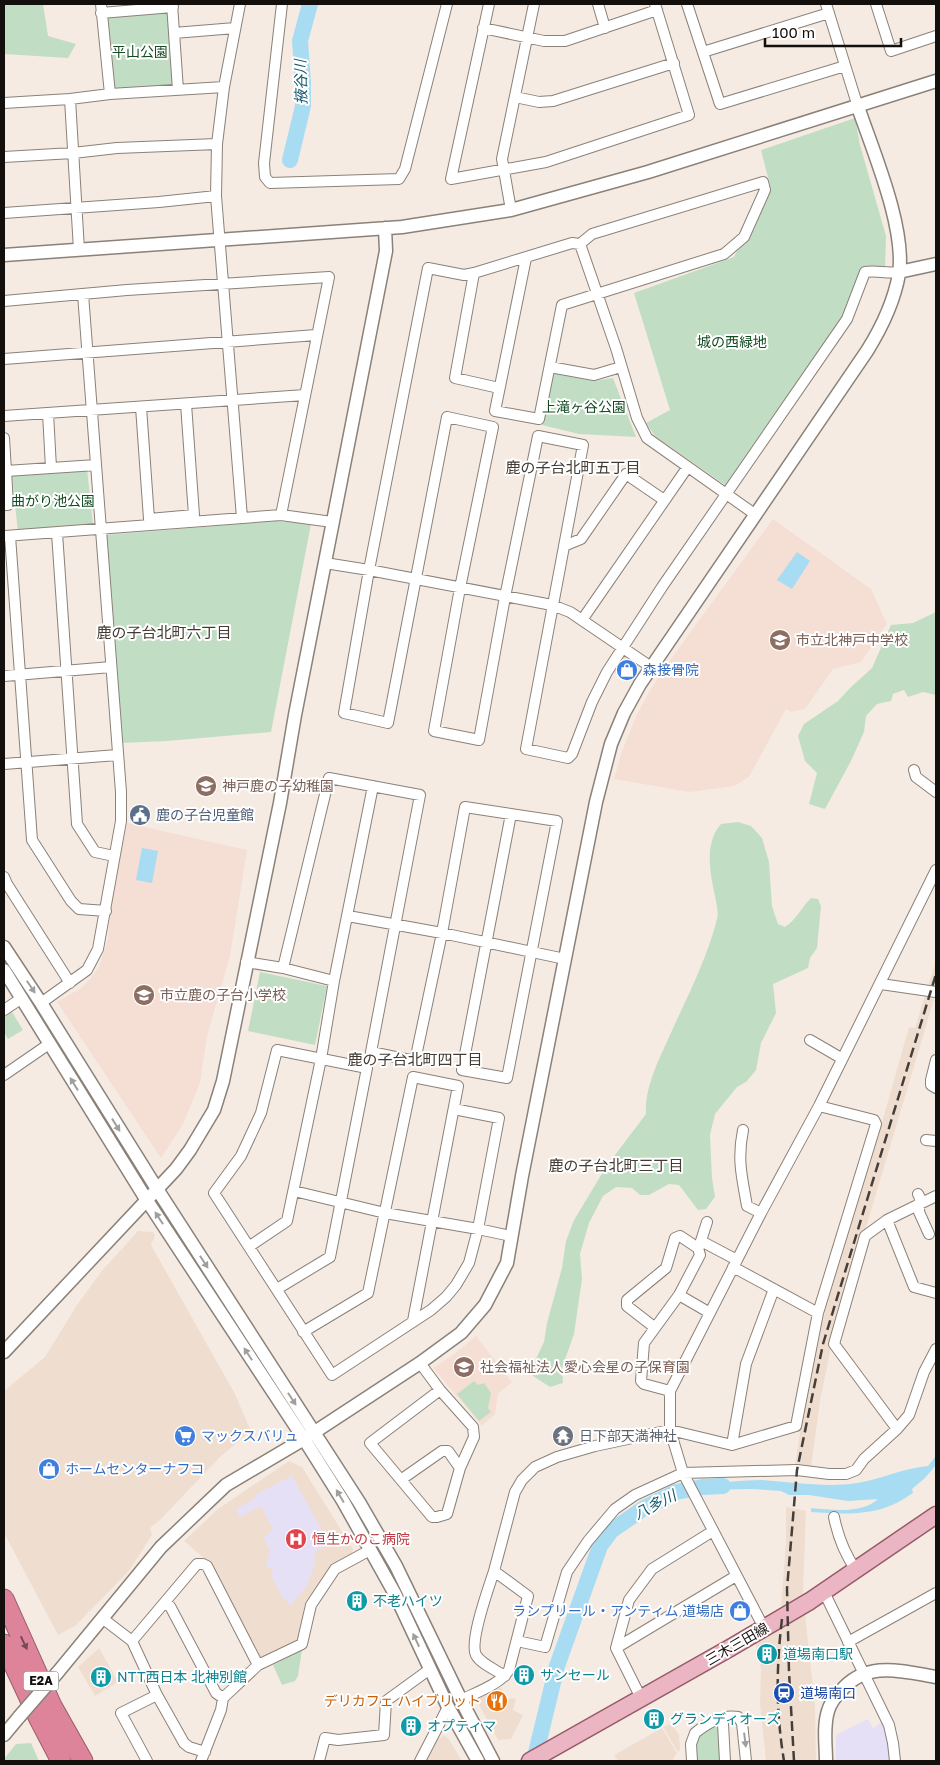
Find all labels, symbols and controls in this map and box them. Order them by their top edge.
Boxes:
scale bar [765,15,901,47]
text: 100 m [772,23,815,41]
park label: 平山公園 [112,43,168,60]
water label: 掖谷川 [291,57,309,105]
park label: 城の西緑地 [697,333,767,350]
park label: 上滝ヶ谷公園 [542,398,626,415]
district label: 鹿の子台北町五丁目 [505,458,641,476]
park label: 曲がり池公園 [11,492,95,509]
district label: 鹿の子台北町六丁目 [96,623,232,641]
school or university icon: 市立北神戸中学校 [768,628,792,652]
place label: 市立北神戸中学校 [796,631,908,648]
shop icon: 森接骨院 [615,658,639,682]
place label: 森接骨院 [643,661,699,678]
school or university icon: 神戸鹿の子幼稚園 [194,774,218,798]
place label: 神戸鹿の子幼稚園 [222,777,334,794]
public building icon: 鹿の子台児童館 [128,803,152,827]
place label: 鹿の子台児童館 [156,806,254,823]
one-way arrow [26,981,36,994]
school or university icon: 市立鹿の子台小学校 [132,983,156,1007]
place label: 市立鹿の子台小学校 [160,986,286,1003]
district label: 鹿の子台北町四丁目 [347,1050,483,1068]
one-way arrow [70,1077,79,1090]
one-way arrow [112,1119,121,1132]
district label: 鹿の子台北町三丁目 [548,1156,684,1174]
one-way arrow [154,1212,164,1225]
one-way arrow [199,1255,209,1269]
one-way arrow [243,1347,253,1361]
school or university icon: 社会福祉法人愛心会星の子保育園 [452,1355,476,1379]
place label: 社会福祉法人愛心会星の子保育園 [480,1358,690,1375]
one-way arrow [287,1392,297,1405]
supermarket icon: マックスバリュ [173,1424,197,1448]
temple icon: 日下部天満神社 [551,1424,575,1448]
place label: マックスバリュ [201,1427,299,1444]
place label: 日下部天満神社 [579,1427,677,1444]
shop icon: ホームセンターナフコ [37,1457,61,1481]
place label: ホームセンターナフコ [65,1460,205,1477]
water label: 八多川 [630,1485,680,1522]
one-way arrow [336,1490,345,1503]
hospital icon: 恒生かのこ病院 [284,1527,308,1551]
place label: 恒生かのこ病院 [312,1530,410,1547]
building icon: 不老ハイツ [345,1589,369,1613]
place label: 不老ハイツ [373,1592,443,1609]
shop icon: ランプリール・アンティム 道場店 [728,1599,752,1623]
place label: ランプリール・アンティム 道場店 [512,1602,724,1619]
street label: 三木三田線 [702,1619,771,1668]
one-way arrow [412,1633,420,1647]
one-way arrow [20,1636,28,1650]
building icon: 道場南口駅 [755,1642,779,1666]
place label: 道場南口駅 [783,1645,853,1662]
building icon: サンセール [512,1663,536,1687]
building icon: NTT西日本 北神別館 [89,1665,113,1689]
place label: サンセール [540,1666,610,1683]
place label: NTT西日本 北神別館 [117,1668,247,1685]
road number: E2A [23,1672,58,1690]
station icon: 道場南口 [772,1681,796,1705]
place label: 道場南口 [800,1684,856,1701]
restaurant icon: デリカフェ ハイブリット [485,1689,509,1713]
place label: デリカフェ ハイブリット [324,1692,481,1709]
building icon: グランディオーズ [642,1707,666,1731]
place label: グランディオーズ [670,1710,780,1727]
building icon: オプティマ [399,1714,423,1738]
place label: オプティマ [427,1717,496,1734]
one-way arrow [741,1732,749,1748]

